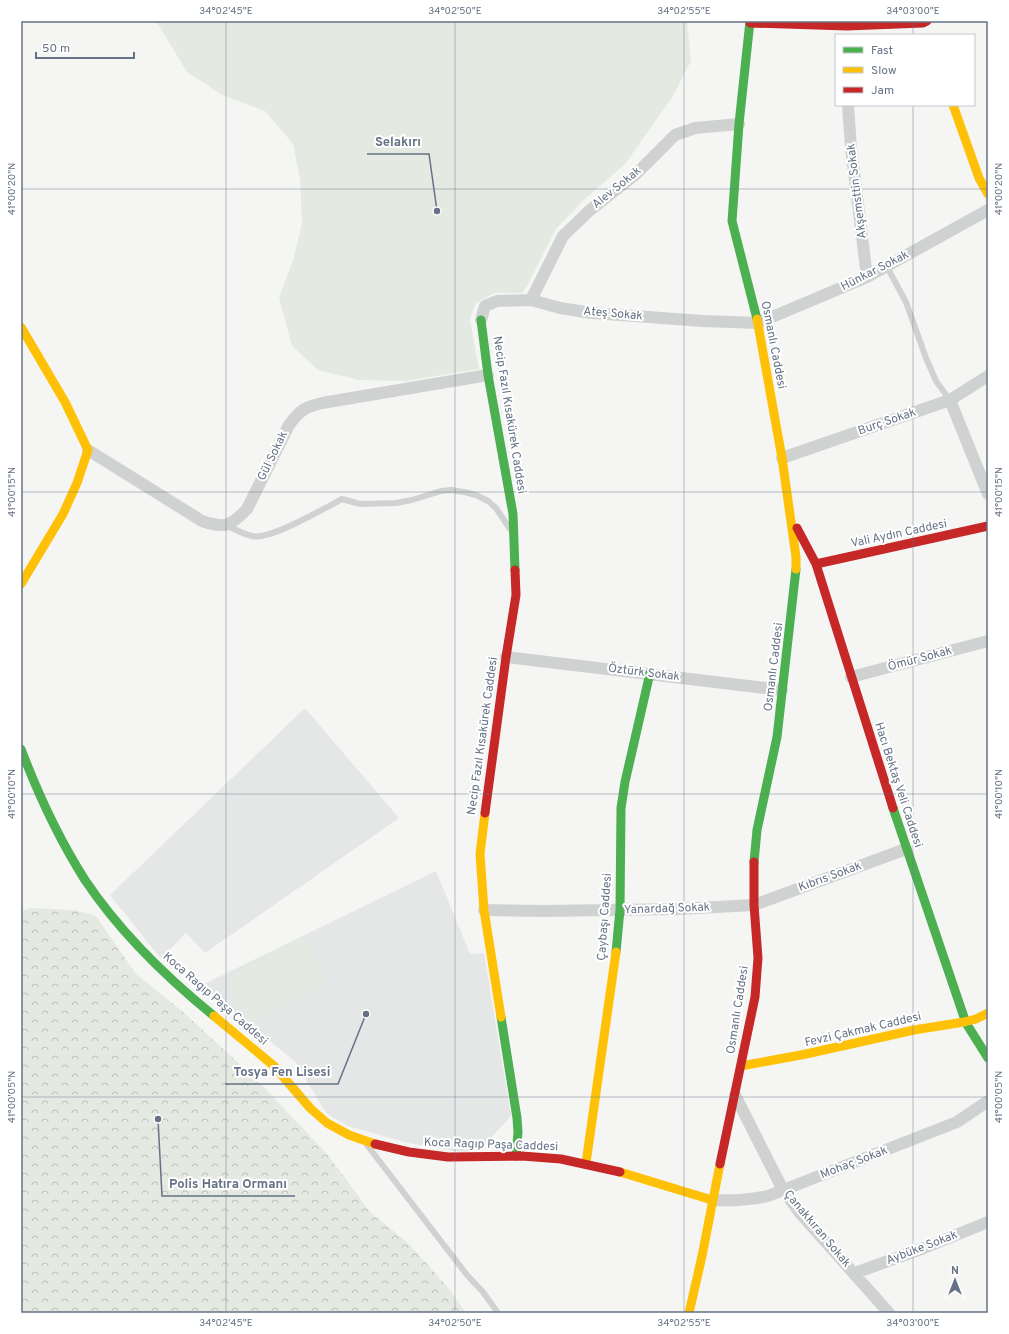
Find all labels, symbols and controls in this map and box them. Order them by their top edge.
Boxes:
text: 34°02'45"E [199,5,253,18]
text: 34°02'50"E [428,5,482,18]
text: 34°02'55"E [657,5,711,18]
text: 34°03'00"E [886,5,940,18]
scale bar [36,34,134,60]
legend [835,34,975,106]
text: 50 m [42,41,70,57]
text: Fast [871,43,893,59]
text: Slow [871,63,897,79]
text: Jam [871,83,894,99]
callout: Selakırı [367,129,429,154]
text: Selakırı [375,135,421,151]
street label: Akşemsttin Sokak [843,143,871,239]
text: 41°00'20"N [6,163,19,215]
street label: Alev Sokak [589,163,645,213]
text: 41°00'20"N [993,163,1006,215]
street label: Hünkar Sokak [838,247,912,295]
street label: Osmanlı Caddesi [757,300,789,390]
street label: Ateş Sokak [583,303,643,325]
street label: Necip Fazıl Kısakürek Caddesi [489,335,529,495]
street label: Burç Sokak [856,405,918,439]
street label: Gül Sokak [254,428,292,484]
text: 41°00'15"N [6,467,19,517]
text: 41°00'15"N [993,467,1006,517]
street label: Vali Aydın Caddesi [849,516,949,552]
street label: Osmanlı Caddesi [761,622,787,712]
street label: Ömür Sokak [886,643,954,675]
street label: Necip Fazıl Kısakürek Caddesi [464,656,502,816]
street label: Öztürk Sokak [607,661,681,685]
street label: Hacı Bektaş Veli Caddesi [870,720,926,850]
text: 41°00'10"N [6,769,19,819]
text: 41°00'10"N [993,769,1006,819]
street label: Kıbrıs Sokak [796,858,864,896]
street label: Çaybaşı Caddesi [594,873,616,961]
street label: Yanardağ Sokak [624,899,710,919]
street label: Koca Ragıp Paşa Caddesi [159,949,271,1049]
street label: Osmanlı Caddesi [723,965,753,1055]
street label: Fevzi Çakmak Caddesi [803,1009,923,1051]
callout: Tosya Fen Lisesi [225,1059,338,1084]
text: Tosya Fen Lisesi [234,1065,330,1081]
text: 41°00'05"N [6,1071,19,1123]
text: 41°00'05"N [993,1071,1006,1123]
street label: Koca Ragıp Paşa Caddesi [424,1135,558,1155]
street label: Mohaç Sokak [818,1143,890,1183]
callout: Polis Hatıra Ormanı [162,1171,295,1196]
text: Polis Hatıra Ormanı [169,1177,287,1193]
street label: Çanakkıran Sokak [780,1187,854,1271]
street label: Aybüke Sokak [884,1227,960,1269]
north arrow [935,1260,975,1300]
text: N [951,1264,959,1278]
text: 34°02'45"E [199,1317,253,1330]
text: 34°02'50"E [428,1317,482,1330]
text: 34°02'55"E [657,1317,711,1330]
text: 34°03'00"E [886,1317,940,1330]

